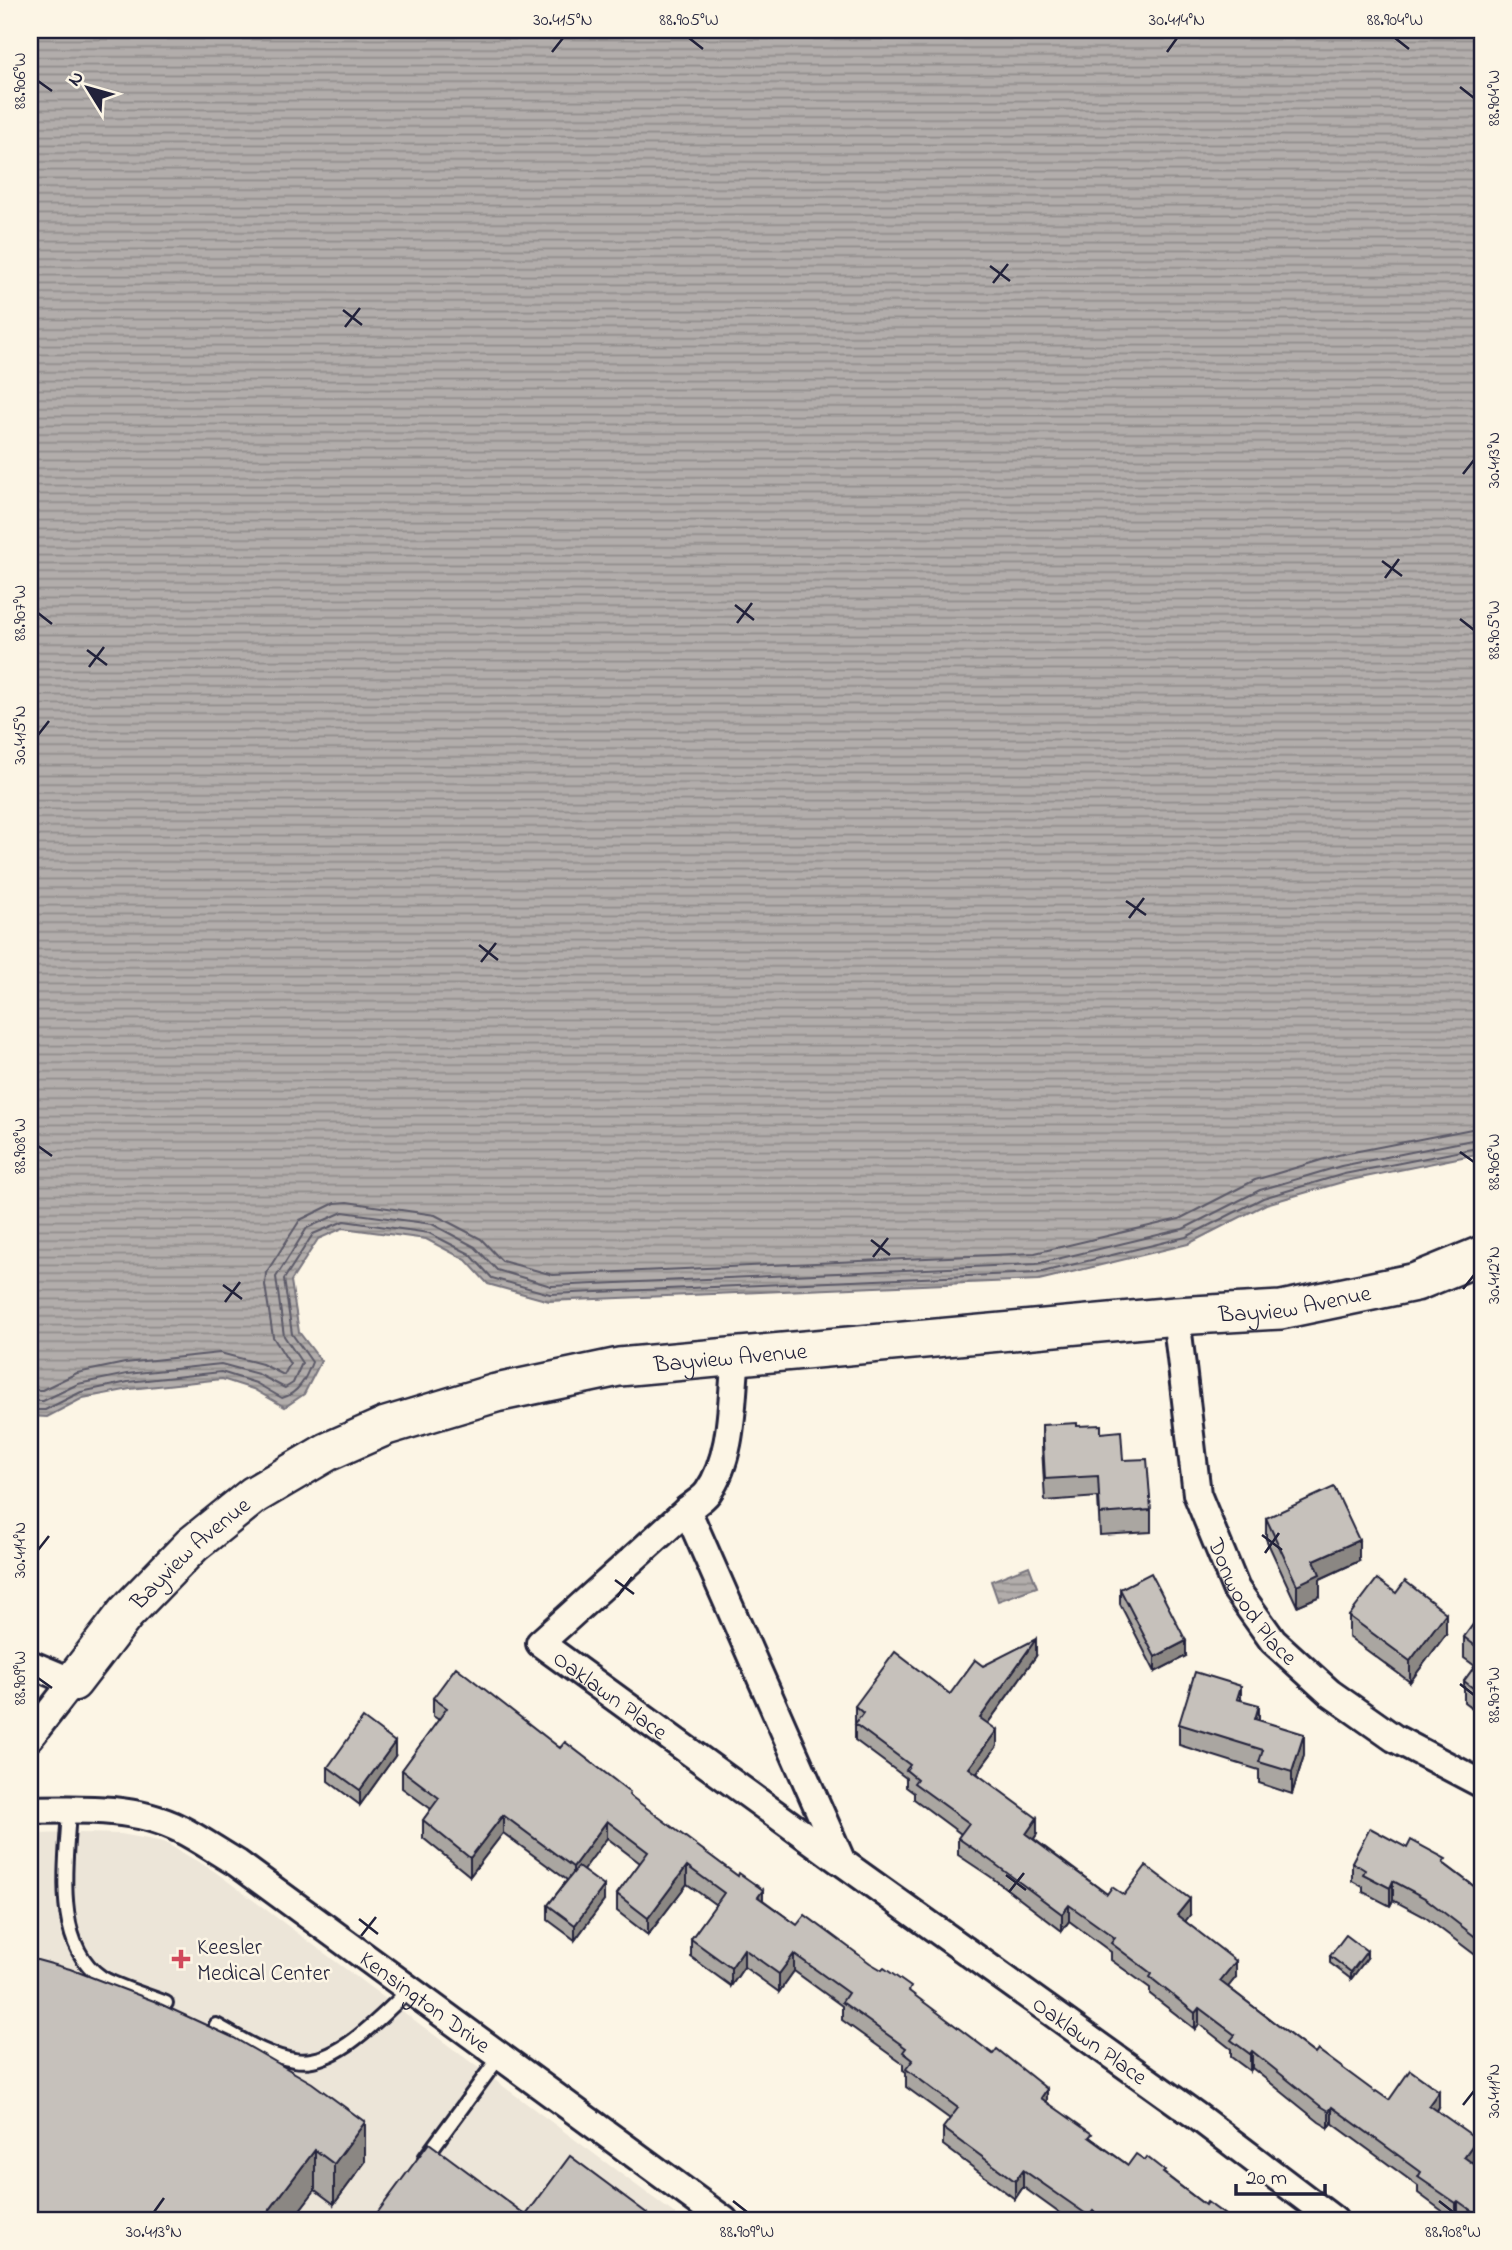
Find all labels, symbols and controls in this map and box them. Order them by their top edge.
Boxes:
text: 30.415°N [533,8,593,34]
text: 88.905°W [659,8,719,34]
text: 30.414°N [1149,8,1205,34]
text: 88.904°W [1367,8,1423,34]
text: 88.906°W [8,52,34,110]
north arrow [52,52,122,122]
text: N [62,66,91,93]
text: 88.904°W [1482,70,1508,126]
text: 30.413°N [1482,432,1508,488]
text: 88.907°W [8,585,34,641]
text: 88.905°W [1482,600,1508,660]
text: 30.415°N [8,705,34,765]
text: 88.908°W [8,1118,34,1174]
text: 88.906°W [1482,1133,1508,1191]
text: 30.412°N [1482,1246,1508,1304]
street label: Bayview Avenue [1217,1278,1375,1333]
street label: Bayview Avenue [652,1336,809,1383]
street label: Bayview Avenue [123,1490,259,1619]
text: 30.414°N [8,1522,34,1578]
street label: Donwood Place [1197,1533,1304,1675]
street label: Oaklawn Place [545,1643,674,1750]
text: 88.909°W [8,1651,34,1705]
text: 88.907°W [1482,1667,1508,1723]
place label: Keesler Medical Center [197,1932,331,1991]
street label: Kensington Drive [352,1944,497,2063]
marker: Keesler Medical Center [171,1949,191,1969]
street label: Oaklawn Place [1024,1989,1154,2095]
text: 30.411°N [1482,2064,1508,2118]
scale bar [1236,2152,1325,2196]
text: 20 m [1246,2164,1287,2194]
text: 30.413°N [126,2220,182,2246]
text: 88.909°W [720,2220,774,2246]
text: 88.908°W [1425,2220,1481,2246]

